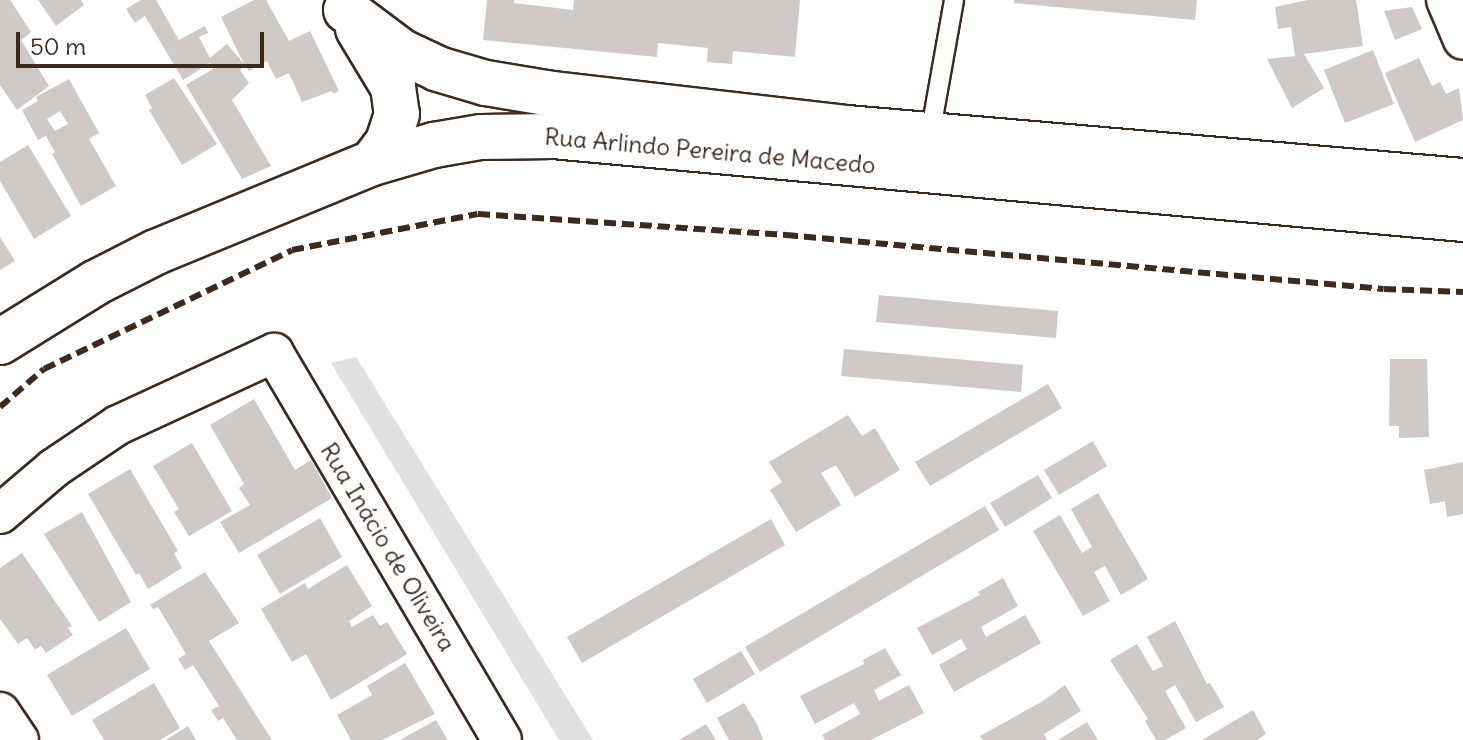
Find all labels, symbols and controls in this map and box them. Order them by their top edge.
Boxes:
scale bar [20,16,268,66]
text: 50 m [30,31,86,61]
street label: Rua Arlindo Pereira de Macedo [543,122,877,180]
street label: Rua Inácio de Oliveira [314,438,462,656]

